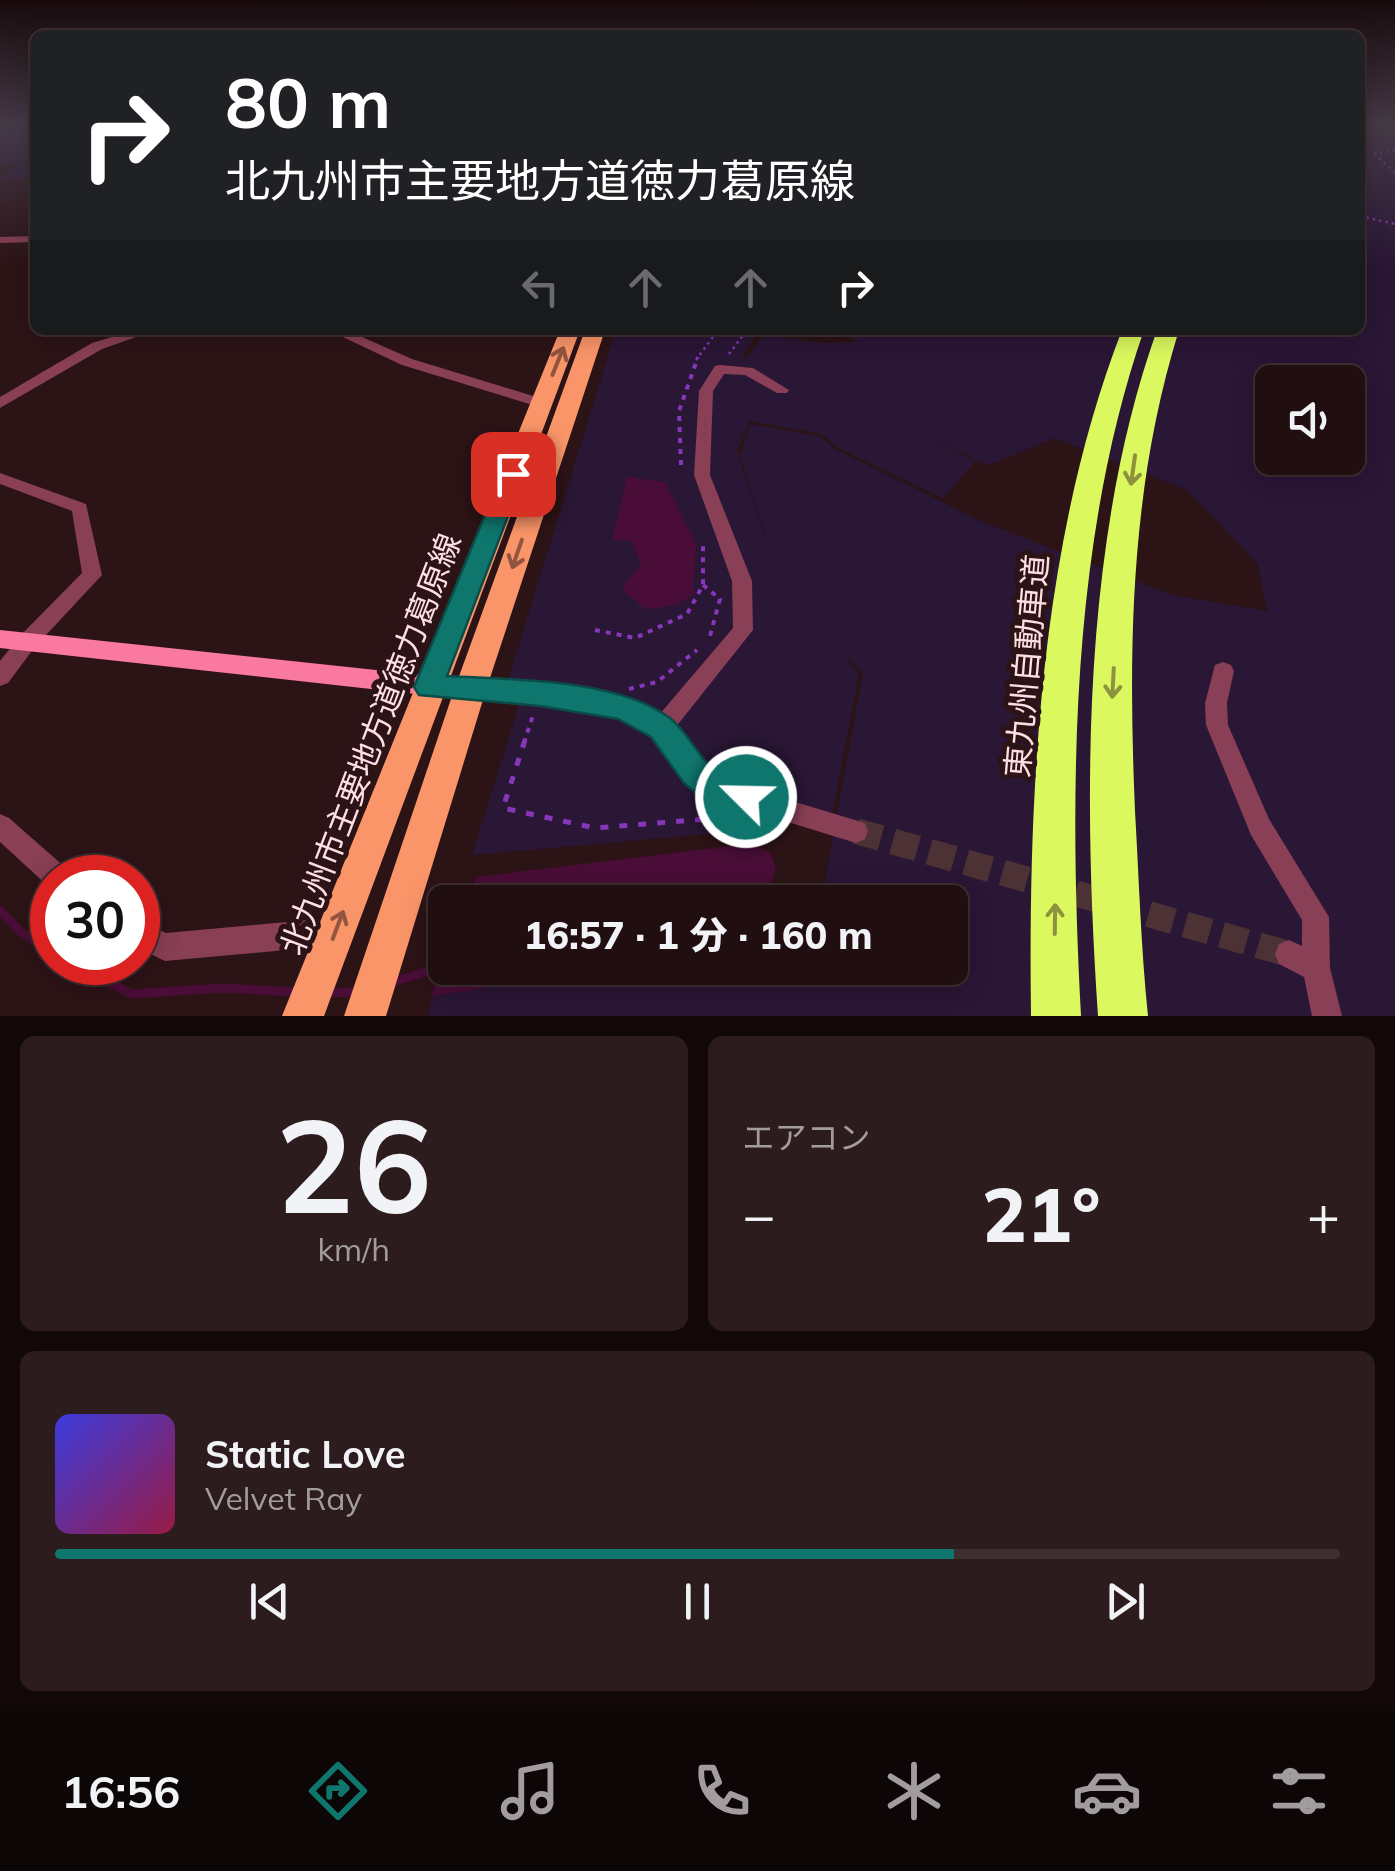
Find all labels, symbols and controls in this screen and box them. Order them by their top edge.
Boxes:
text: 80 m [225,58,391,146]
icon: right [60,70,190,200]
text: 北九州市主要地方道徳力葛原線 [225,152,855,208]
icon: left [513,260,568,315]
icon: ahead [618,260,673,315]
icon: ahead [723,260,778,315]
icon: right [828,260,883,315]
one-way arrow [550,347,568,377]
map controls [1255,365,1365,475]
button: sound [1255,365,1365,475]
pin [471,432,556,517]
icon: arrive [486,447,541,502]
one-way arrow [1123,454,1142,486]
street label: 北九州市主要地方道徳力葛原線 [271,528,469,960]
one-way arrow [507,538,525,570]
street label: 東九州自動車道 [996,553,1056,779]
one-way arrow [1103,666,1122,698]
position arrow [694,745,798,849]
speed limit sign: 30 [30,855,160,985]
one-way arrow [1046,903,1064,936]
one-way arrow [330,910,348,941]
text: 16:57 · 1 分 · 160 m [523,911,873,959]
text: 26 [276,1082,432,1246]
text: エアコン [743,1117,871,1157]
text: 21° [982,1167,1101,1261]
text: − [743,1180,776,1249]
text: + [1307,1180,1340,1249]
text: km/h [318,1229,390,1269]
text: Static Love [205,1430,406,1478]
text: Velvet Ray [205,1478,362,1518]
icon: previous [242,1574,297,1629]
icon: pause [670,1574,725,1629]
icon: next [1098,1574,1153,1629]
icon: directions [303,1756,373,1826]
icon: music [495,1756,565,1826]
icon: phone [687,1756,757,1826]
icon: climate [879,1756,949,1826]
icon: car [1072,1756,1142,1826]
icon: filters [1264,1756,1334,1826]
text: 16:56 [61,1763,180,1819]

